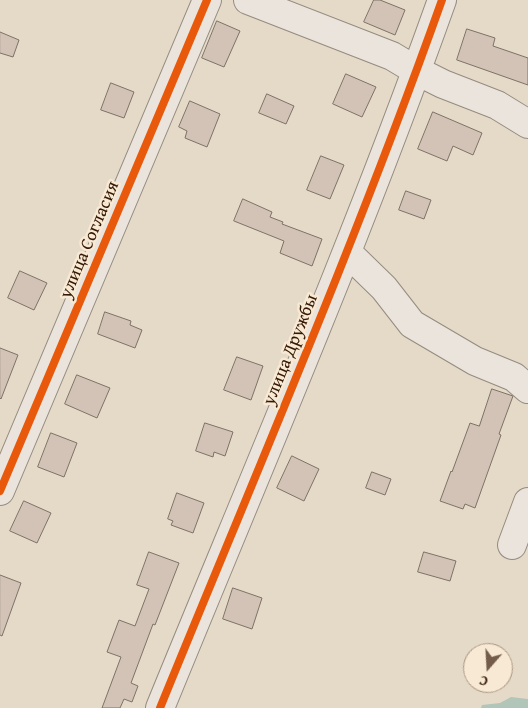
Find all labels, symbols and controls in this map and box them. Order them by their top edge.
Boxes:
street label: улица Согласия [56,178,124,302]
street label: улица Дружбы [259,291,323,409]
north arrow [463,643,513,693]
text: С [476,670,490,692]

